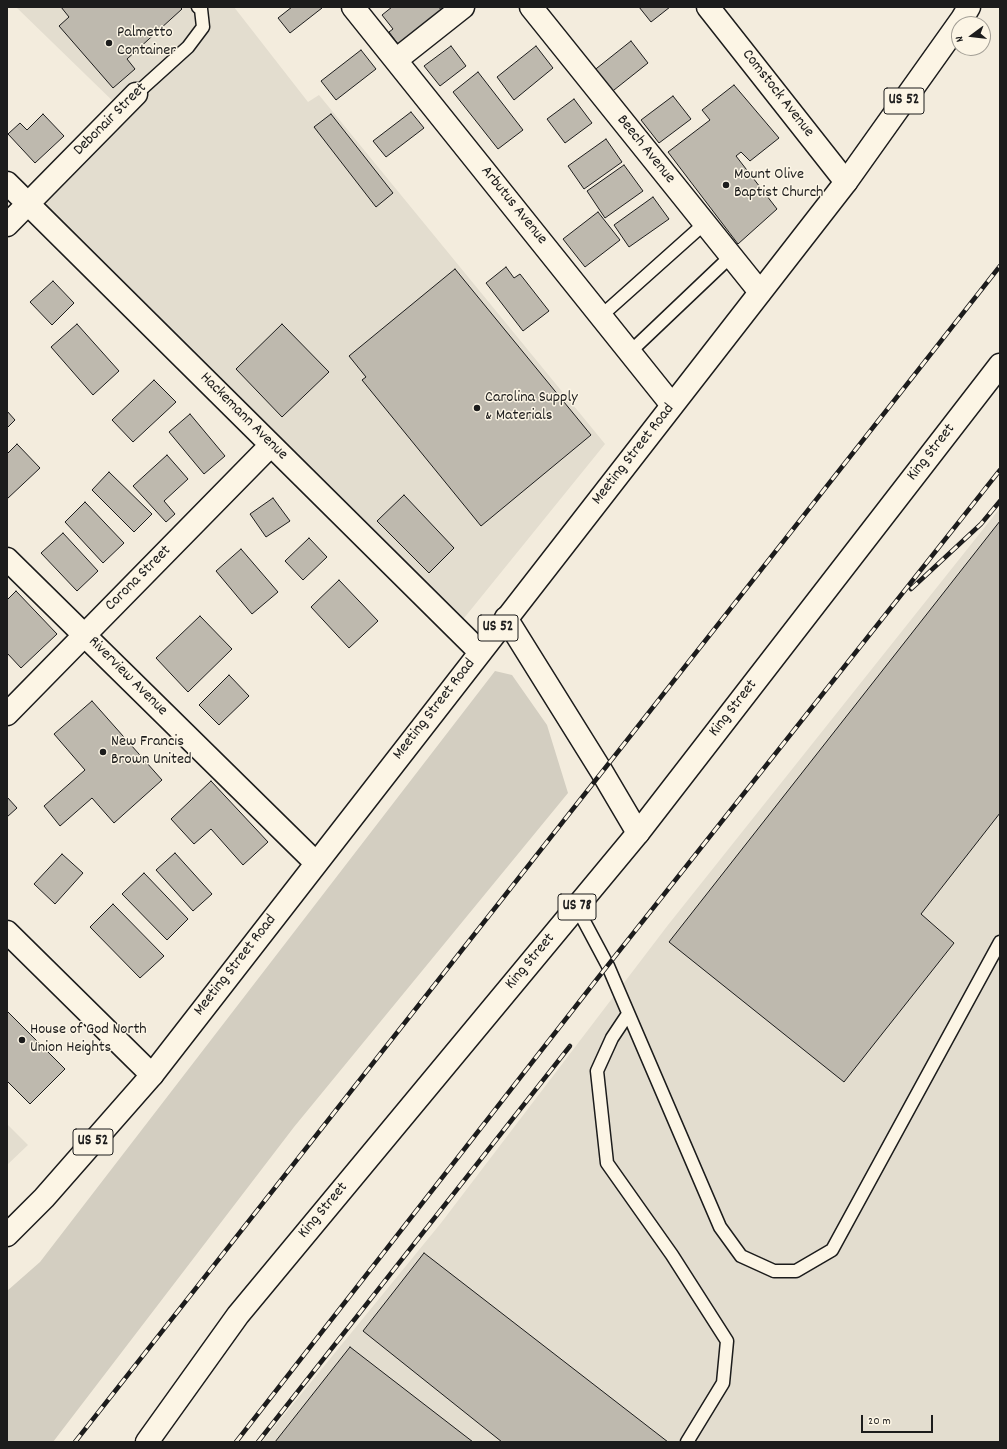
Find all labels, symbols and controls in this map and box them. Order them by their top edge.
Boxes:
north arrow [951,16,991,56]
place label: Palmetto Container [117,24,176,62]
text: N [952,34,969,44]
marker: Palmetto Container [104,38,114,48]
street label: Comstock Avenue [737,46,817,142]
street label: Debonair Street [70,79,152,161]
road number: US 52 [884,88,924,114]
street label: Beech Avenue [611,112,679,188]
street label: Arbutus Avenue [475,163,551,249]
place label: Mount Olive Baptist Church [734,166,823,204]
marker: Mount Olive Baptist Church [721,180,731,190]
street label: Hackemann Avenue [195,369,291,465]
place label: Carolina Supply & Materials [485,389,578,427]
street label: Meeting Street Road [589,401,679,509]
marker: Carolina Supply & Materials [472,403,482,413]
street label: King Street [904,421,960,485]
street label: Corona Street [102,542,176,616]
road number: US 52 [478,615,518,641]
street label: Riverview Avenue [83,633,171,721]
street label: Meeting Street Road [390,656,480,764]
street label: King Street [706,677,762,741]
place label: New Francis Brown United [111,733,191,771]
marker: New Francis Brown United [98,747,108,757]
road number: US 78 [558,894,596,920]
street label: Meeting Street Road [191,912,281,1020]
street label: King Street [502,930,560,994]
place label: House of God North Union Heights [30,1021,147,1059]
marker: House of God North Union Heights [17,1035,27,1045]
road number: US 52 [73,1129,113,1155]
street label: King Street [295,1179,353,1243]
scale bar [863,1407,935,1433]
text: 20 m [868,1413,891,1430]

